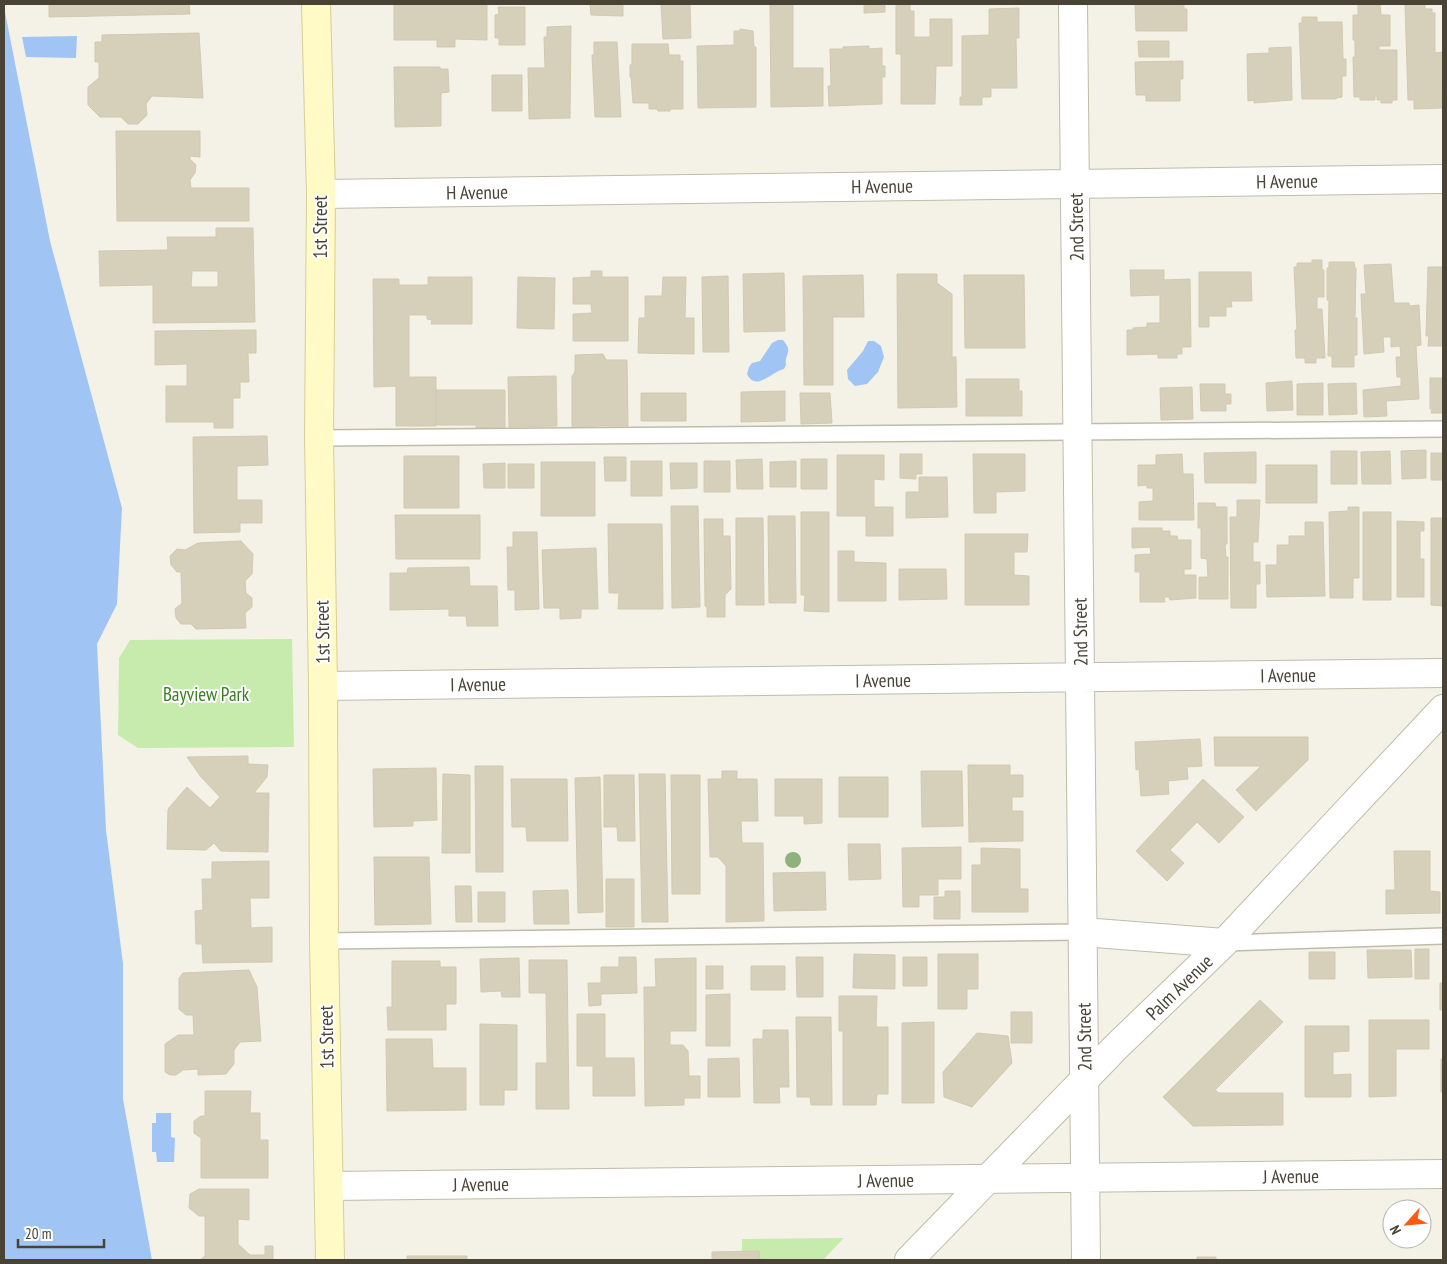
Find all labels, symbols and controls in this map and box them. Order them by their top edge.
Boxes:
street label: H Avenue [1256,168,1318,194]
street label: H Avenue [851,173,913,199]
street label: H Avenue [446,179,508,205]
street label: 2nd Street [1063,192,1089,261]
street label: 1st Street [308,194,332,259]
street label: 2nd Street [1067,597,1093,666]
street label: 1st Street [309,599,335,664]
street label: I Avenue [1260,663,1316,687]
street label: I Avenue [855,668,911,692]
street label: I Avenue [450,672,506,696]
park label: Bayview Park [163,682,250,706]
street label: Palm Avenue [1140,949,1218,1025]
street label: 2nd Street [1071,1002,1097,1071]
street label: 1st Street [313,1004,339,1069]
street label: J Avenue [1262,1164,1319,1189]
street label: J Avenue [857,1168,914,1193]
street label: J Avenue [452,1172,509,1197]
north arrow [1382,1199,1432,1249]
scale bar [18,1216,104,1248]
text: N [1386,1222,1405,1237]
text: 20 m [25,1224,51,1243]

